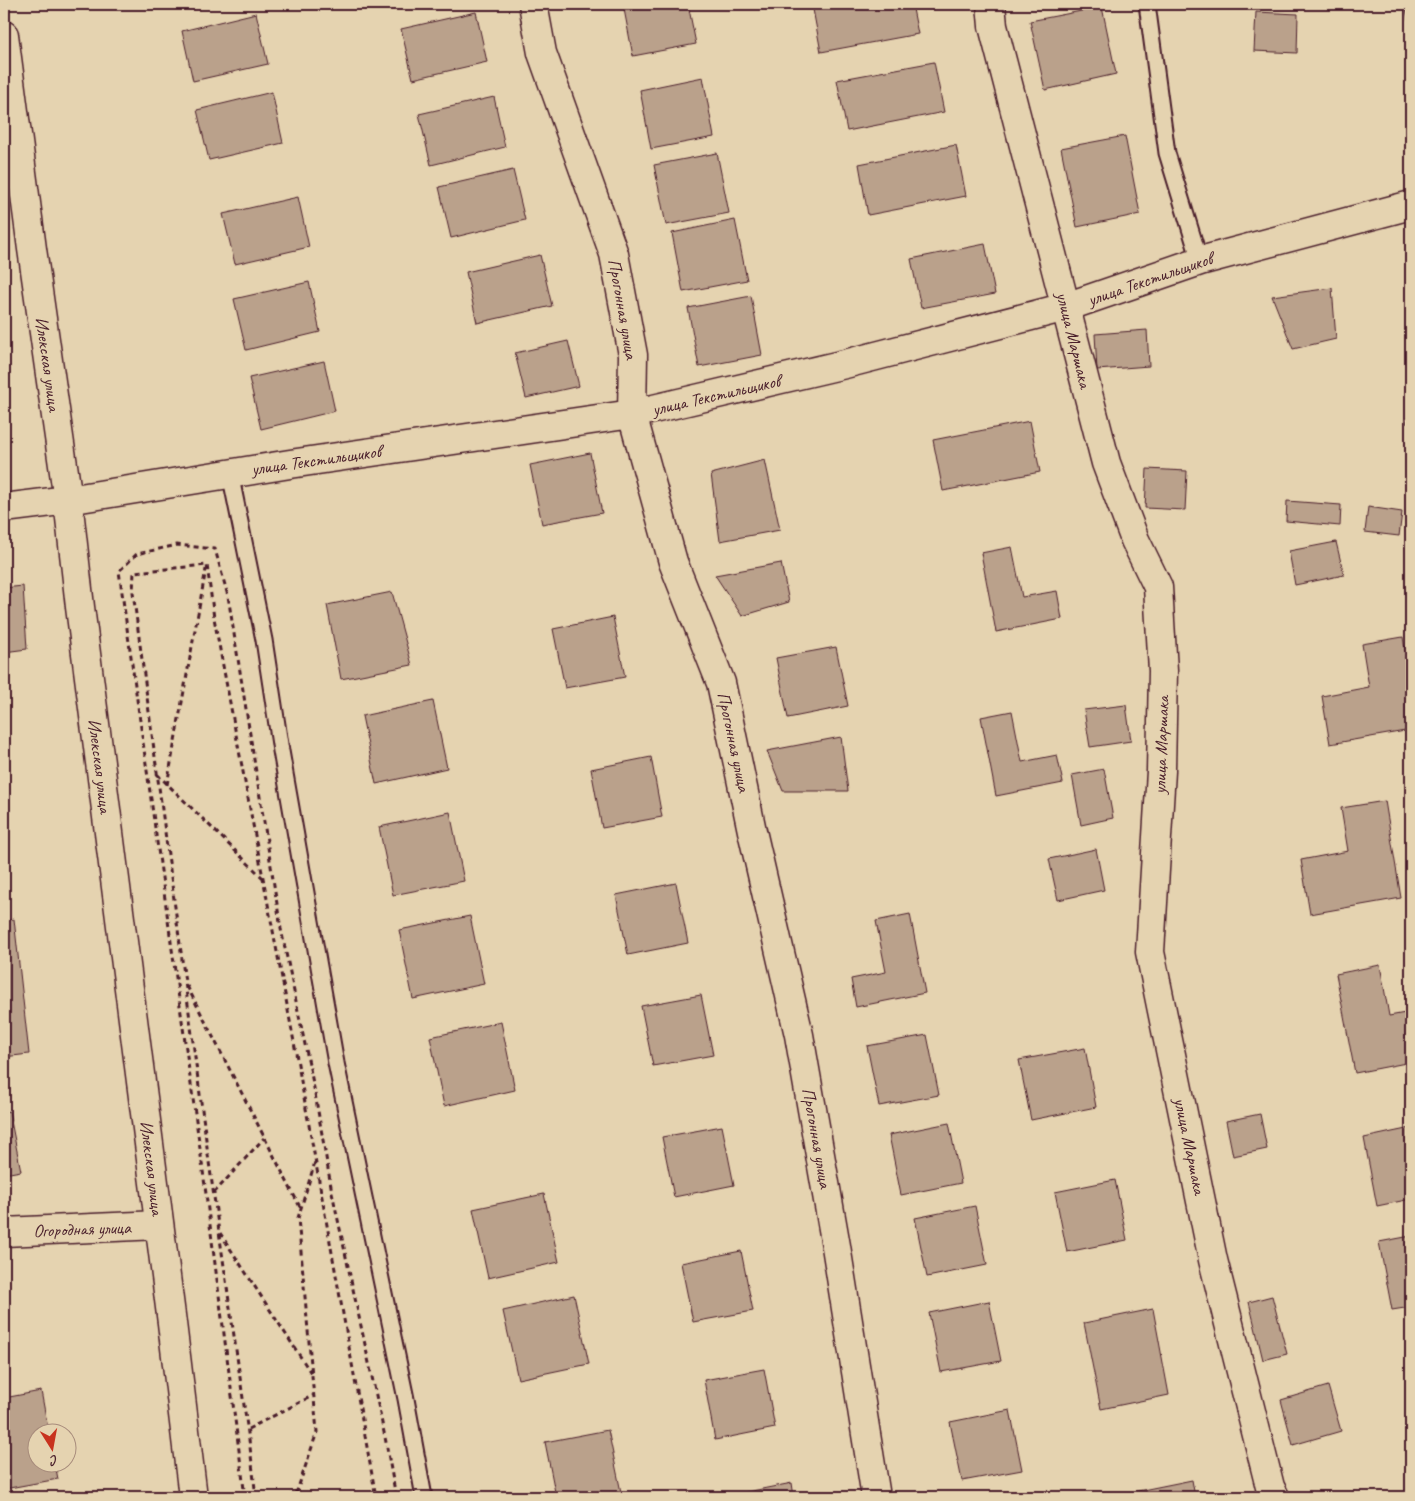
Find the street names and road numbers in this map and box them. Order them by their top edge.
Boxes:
street label: улица Текстильщиков [1084,246,1220,311]
street label: Прогонная улица [603,257,643,362]
street label: улица Маршака [1051,289,1097,392]
street label: Илекская улица [30,315,66,414]
street label: улица Текстильщиков [649,369,787,421]
street label: улица Текстильщиков [249,439,387,480]
street label: Прогонная улица [713,690,756,795]
street label: улица Маршака [1148,694,1174,796]
street label: Илекская улица [83,717,117,816]
street label: Прогонная улица [797,1086,837,1191]
street label: улица Маршака [1169,1095,1211,1198]
street label: Илекская улица [135,1119,169,1218]
street label: Огородная улица [33,1216,132,1242]

